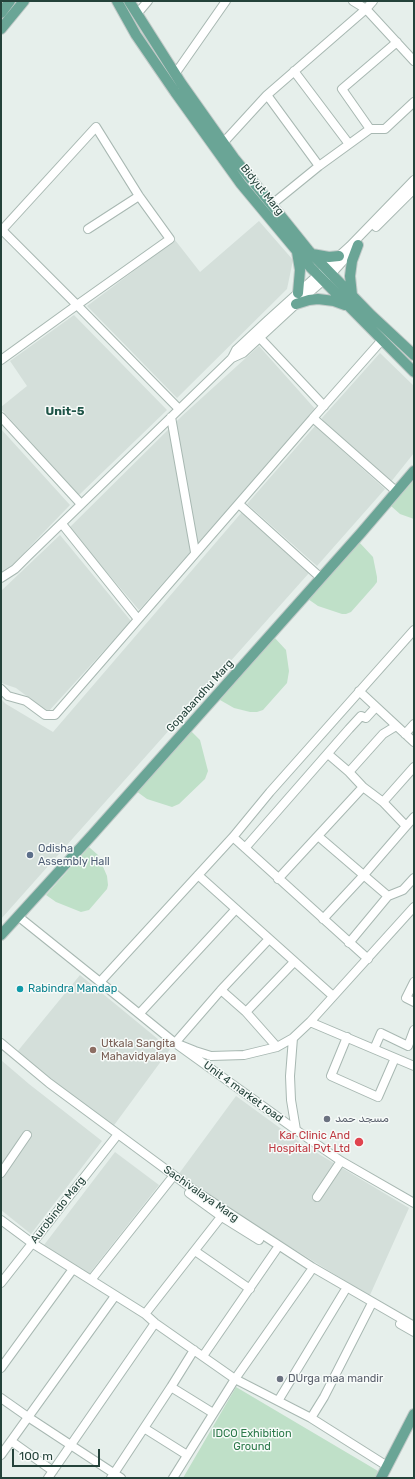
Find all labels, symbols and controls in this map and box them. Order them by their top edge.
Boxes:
street label: Bidyut Marg [237,162,287,218]
district label: Unit-5 [46,405,84,419]
street label: Gopabandhu Marg [164,657,236,735]
place label: Odisha Assembly Hall [38,842,110,868]
marker: Odisha Assembly Hall [25,850,35,860]
place label: Rabindra Mandap [28,982,117,996]
marker: Rabindra Mandap [15,984,25,994]
place label: Utkala Sangita Mahavidyalaya [101,1037,176,1063]
marker: Utkala Sangita Mahavidyalaya [88,1045,98,1055]
street label: Unit 4 market road [201,1059,285,1125]
place label: مسجد حمد [335,1112,389,1126]
marker: مسجد حمد [322,1114,332,1124]
place label: Kar Clinic And Hospital Pvt Ltd [269,1129,350,1155]
marker: Kar Clinic And Hospital Pvt Ltd [353,1136,365,1148]
street label: Sachivalaya Marg [161,1163,241,1225]
street label: Aurobindo Marg [28,1174,88,1246]
place label: DUrga maa mandir [288,1372,383,1386]
marker: DUrga maa mandir [275,1374,285,1384]
park label: IDCO Exhibition Ground [212,1427,292,1453]
scale bar [14,1441,102,1467]
text: 100 m [19,1449,53,1463]

